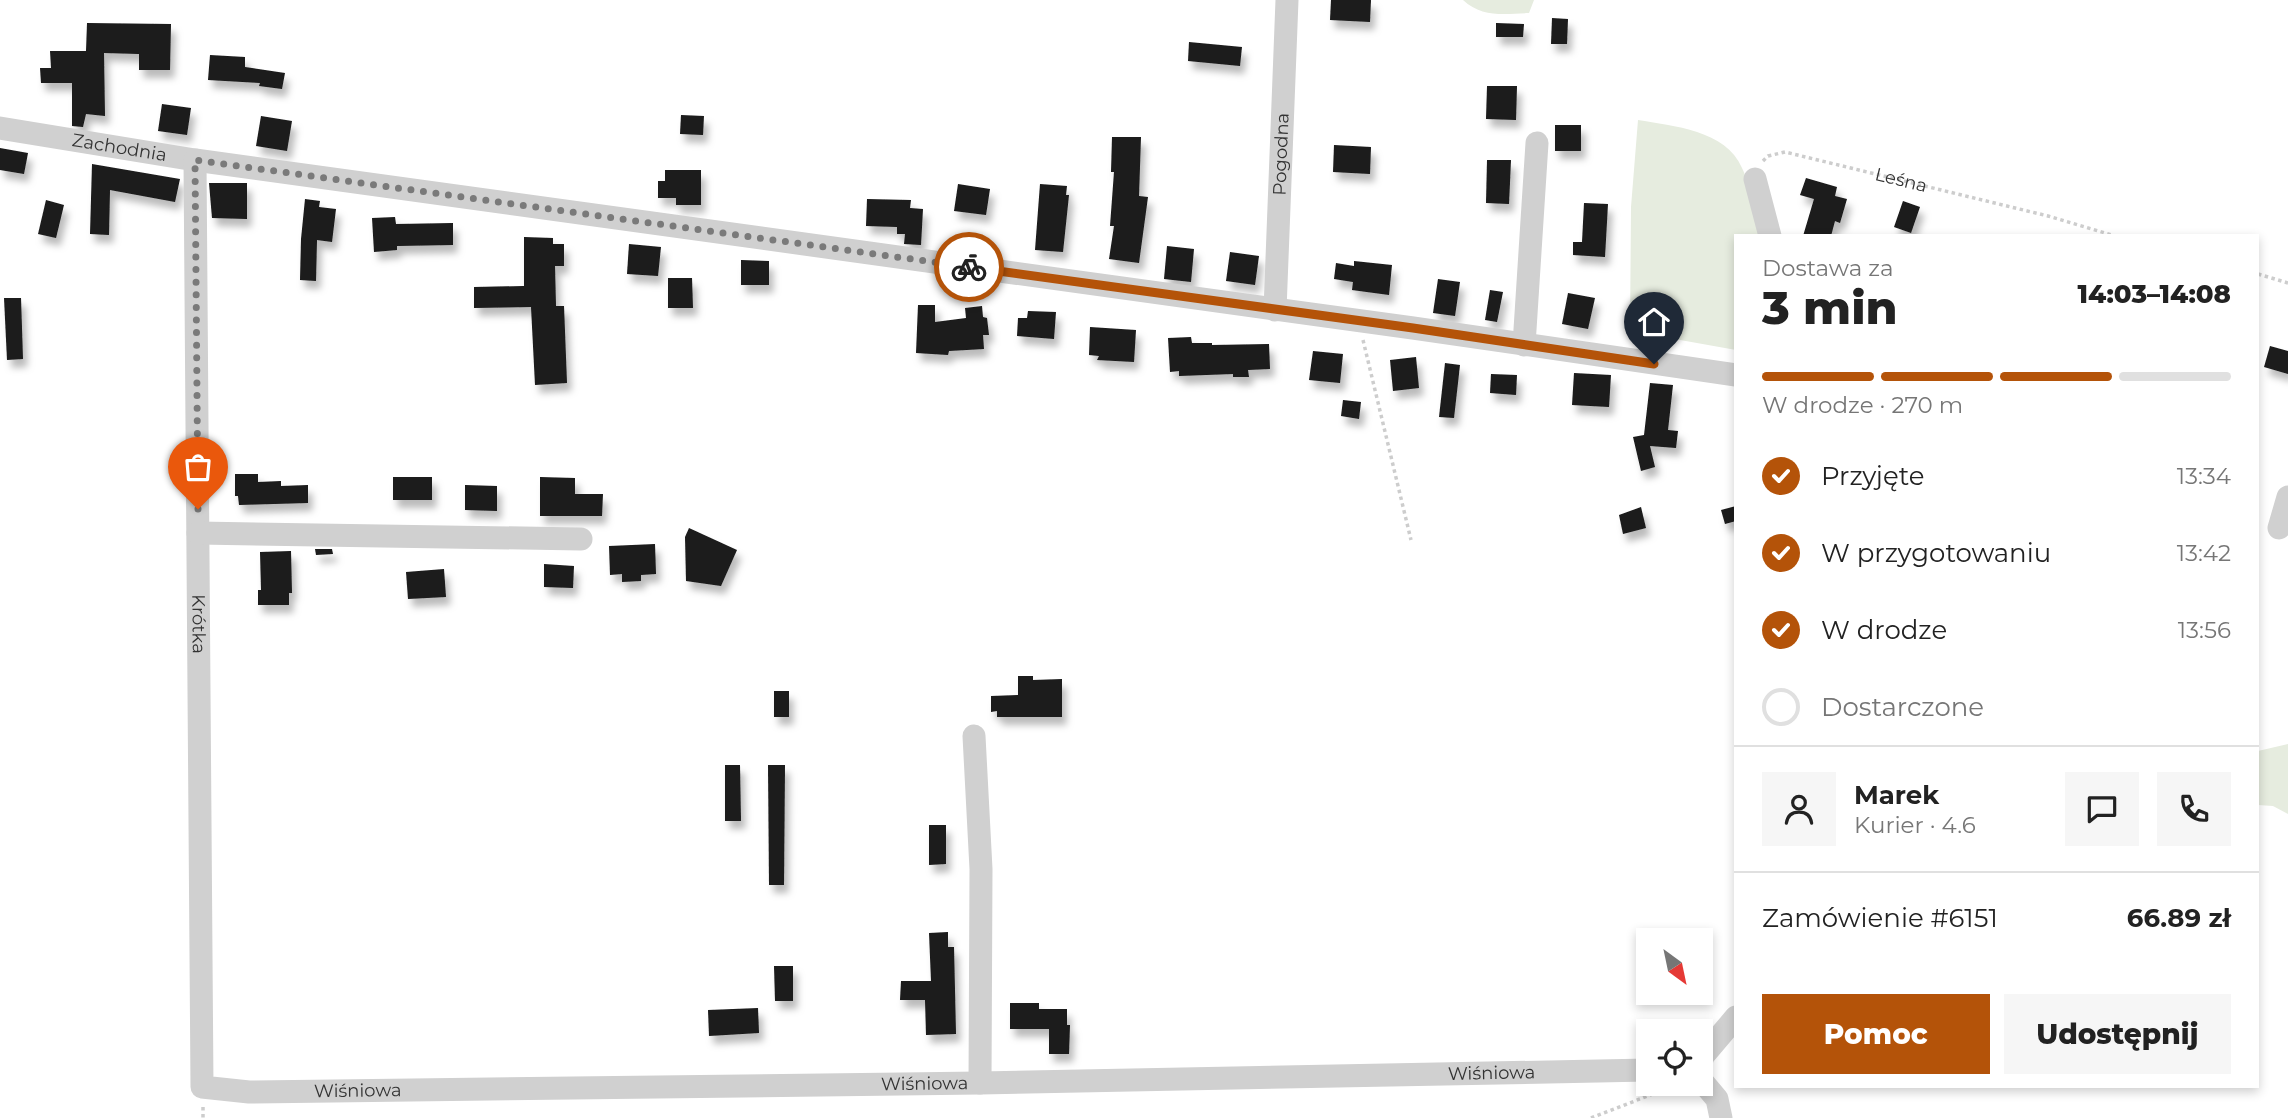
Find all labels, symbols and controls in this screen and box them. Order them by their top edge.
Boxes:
street label: Pogodna [1268,112,1294,196]
street label: Zachodnia [70,129,168,166]
street label: Leśna [1873,163,1929,197]
courier [934,232,1004,302]
icon: bike [950,248,988,286]
text: Dostawa za [1762,254,1894,282]
text: 14:03–14:08 [2078,278,2231,310]
text: 3 min [1762,279,1898,336]
pin [1624,292,1684,364]
icon: home [1635,303,1673,341]
text: W drodze · 270 m [1762,391,1963,419]
pin [168,437,228,509]
icon: bag [179,448,217,486]
icon: check [1762,457,1800,495]
text: Przyjęte [1821,460,1924,492]
text: 13:34 [2177,462,2231,490]
icon: check [1762,534,1800,572]
text: W przygotowaniu [1821,537,2051,569]
text: 13:42 [2177,539,2231,567]
street label: Krótka [187,594,210,654]
icon: check [1762,611,1800,649]
text: W drodze [1821,614,1947,646]
text: 13:56 [2178,616,2231,644]
text: Dostarczone [1821,691,1984,723]
button: person [1762,772,1836,846]
button: chat [2065,772,2139,846]
button: phone [2157,772,2231,846]
text: Marek [1854,779,1939,811]
text: Kurier · 4.6 [1854,811,1976,839]
text: Zamówienie #6151 [1762,902,1998,934]
text: 66.89 zł [2127,902,2231,934]
north arrow [1636,928,1713,1004]
map controls [1636,928,1713,1096]
button: Pomoc [1762,994,1990,1074]
button: Udostępnij [2004,994,2231,1074]
button: locate [1636,1019,1713,1096]
street label: Wiśniowa [1448,1061,1536,1085]
street label: Wiśniowa [881,1072,969,1095]
street label: Wiśniowa [314,1079,402,1102]

